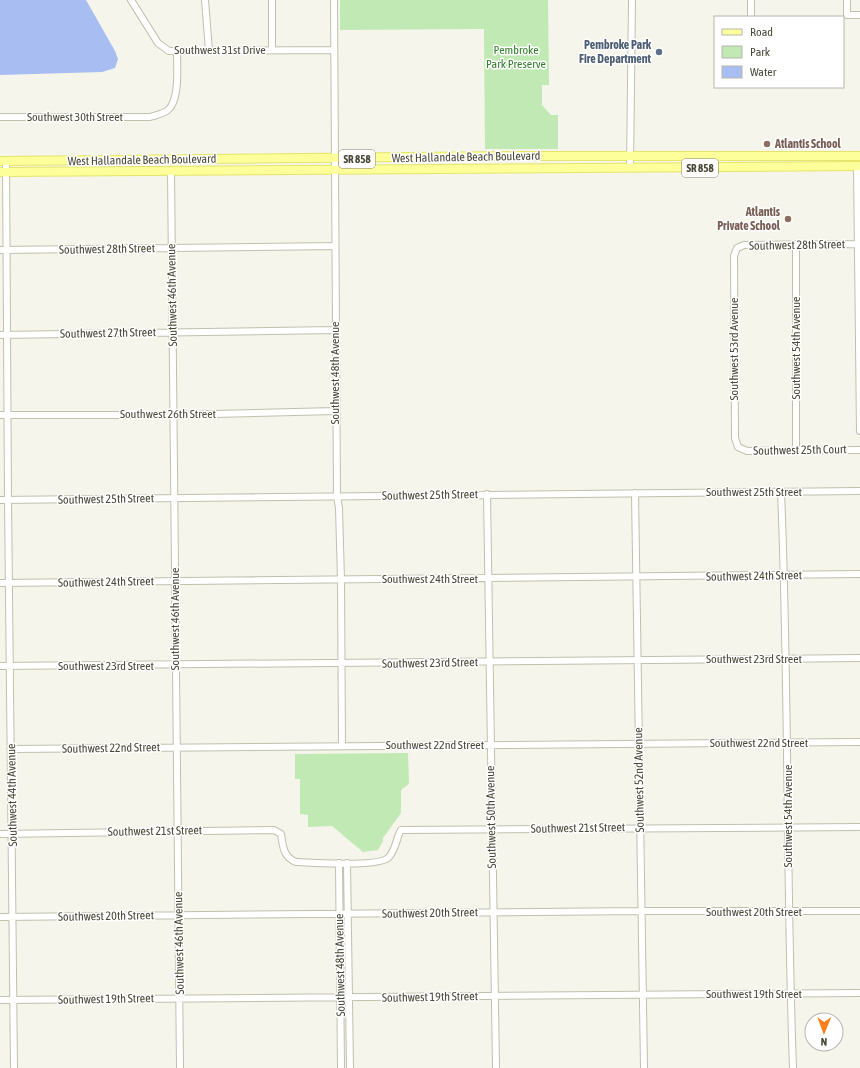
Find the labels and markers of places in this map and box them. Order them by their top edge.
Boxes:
place label: Pembroke Park Fire Department [579,38,652,66]
marker: Pembroke Park Fire Department [654,47,664,57]
place label: Atlantis School [774,137,842,151]
marker: Atlantis School [762,139,772,149]
place label: Atlantis Private School [717,205,781,233]
marker: Atlantis Private School [783,214,793,224]

